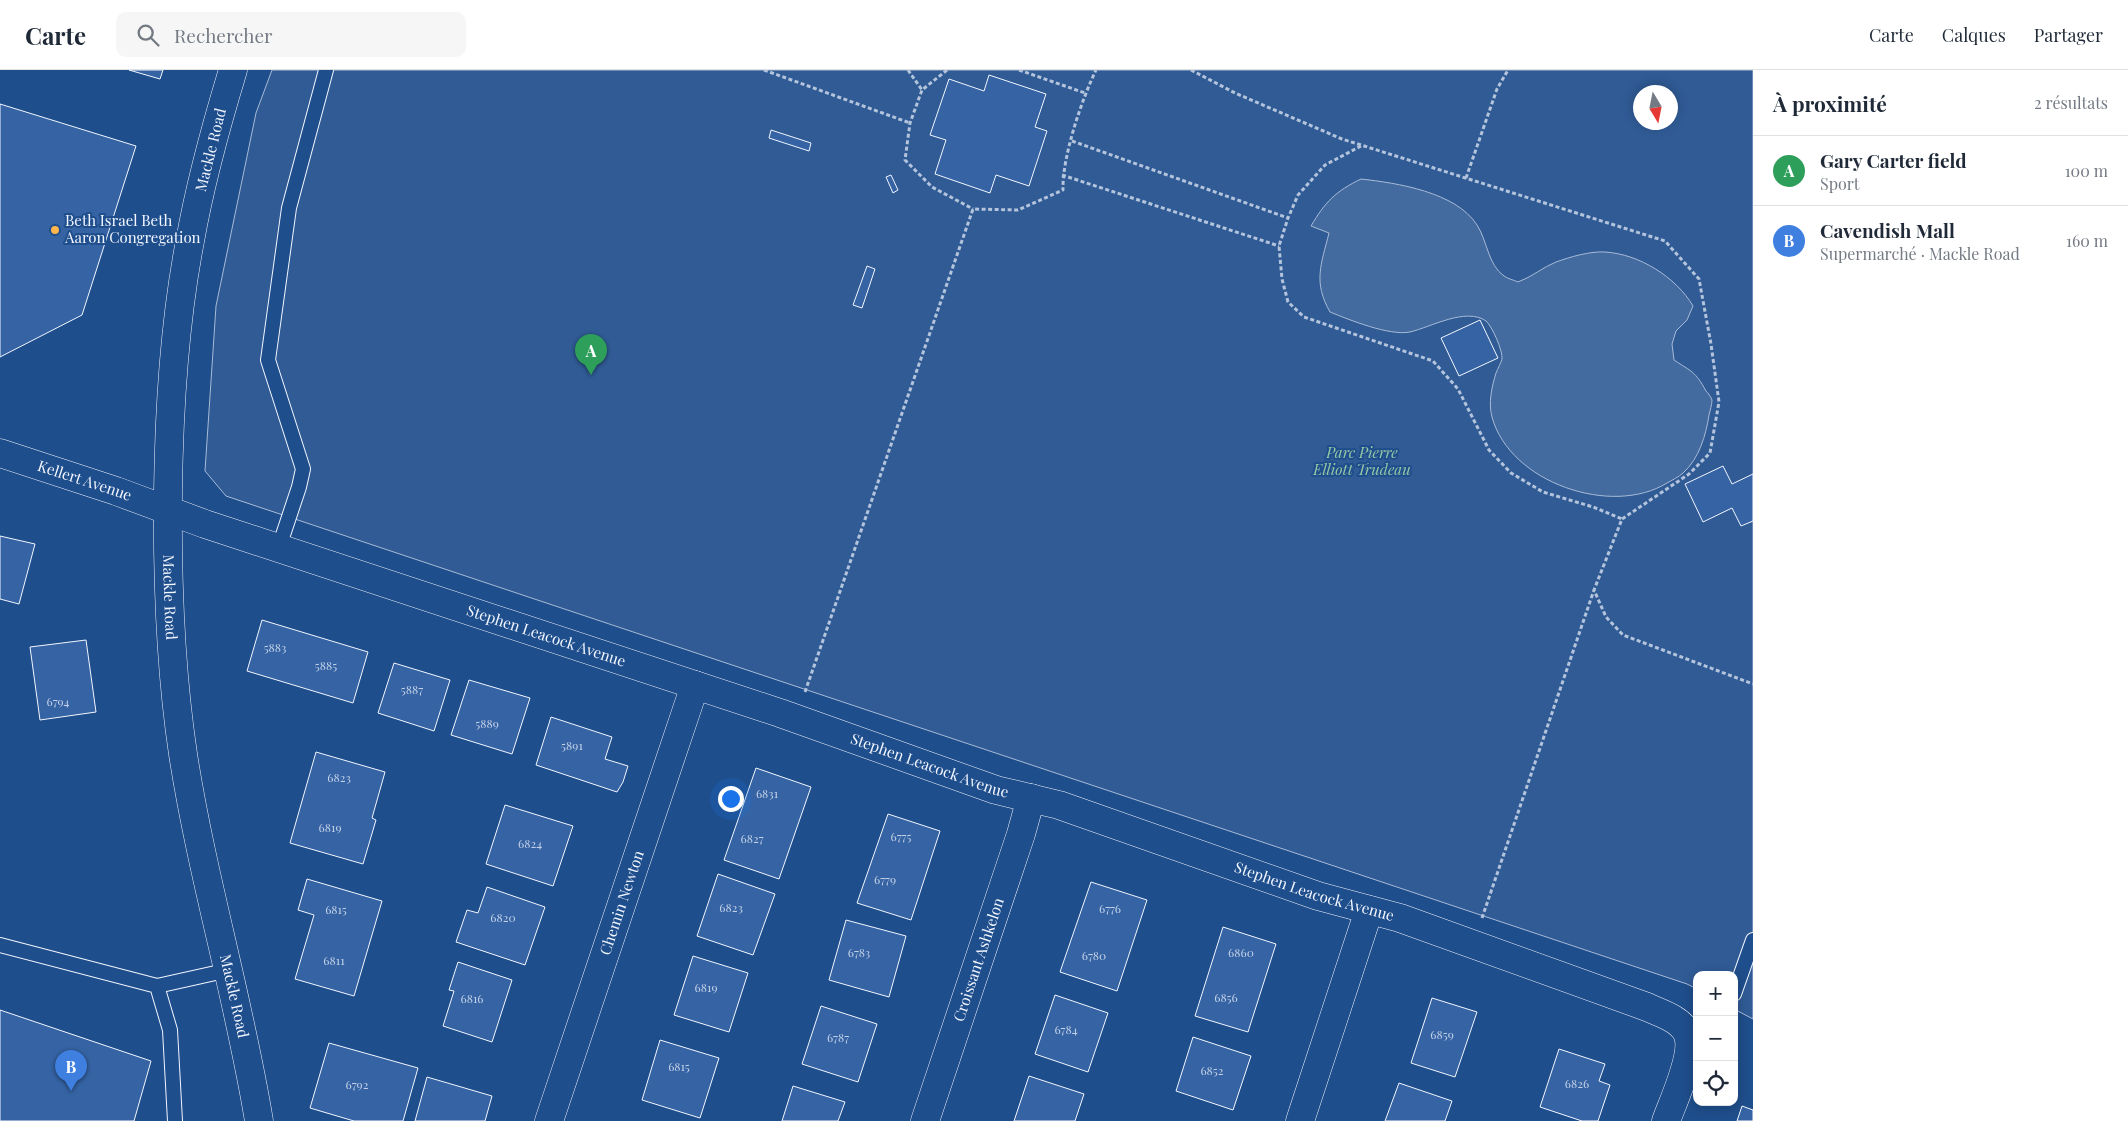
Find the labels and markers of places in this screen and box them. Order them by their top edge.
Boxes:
place label: Beth Israel Beth Aaron Congregation [64,210,201,247]
marker: Beth Israel Beth Aaron Congregation [49,224,61,236]
pin: A [575,334,607,375]
pin: B [55,1050,87,1091]

